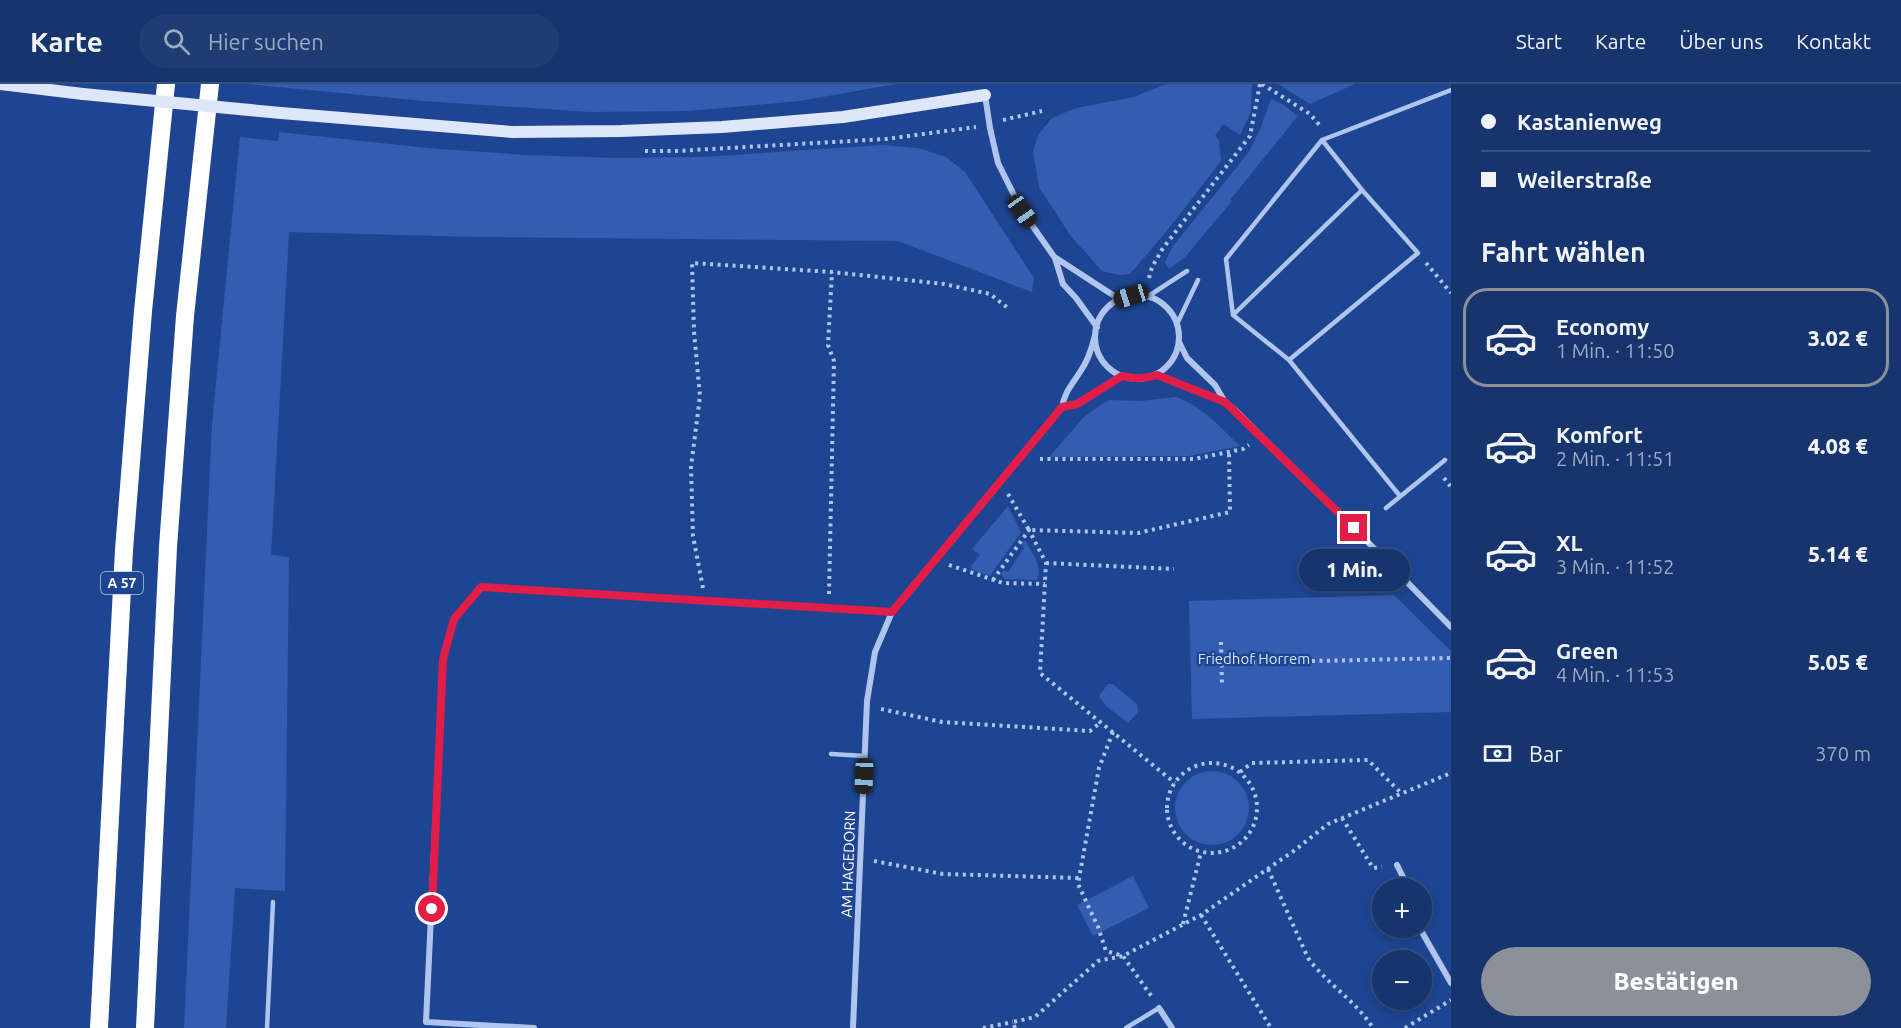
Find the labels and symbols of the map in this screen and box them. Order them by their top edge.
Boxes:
car [1004,191,1040,231]
car [1111,282,1151,310]
route end [1340,514,1367,541]
callout: 1 Min. [1298,549,1410,591]
road number: A 57 [101,572,143,594]
park label: Friedhof Horrem [1198,650,1310,667]
car [854,758,874,794]
street label: AM HAGEDORN [838,810,858,918]
route start [418,895,445,922]

